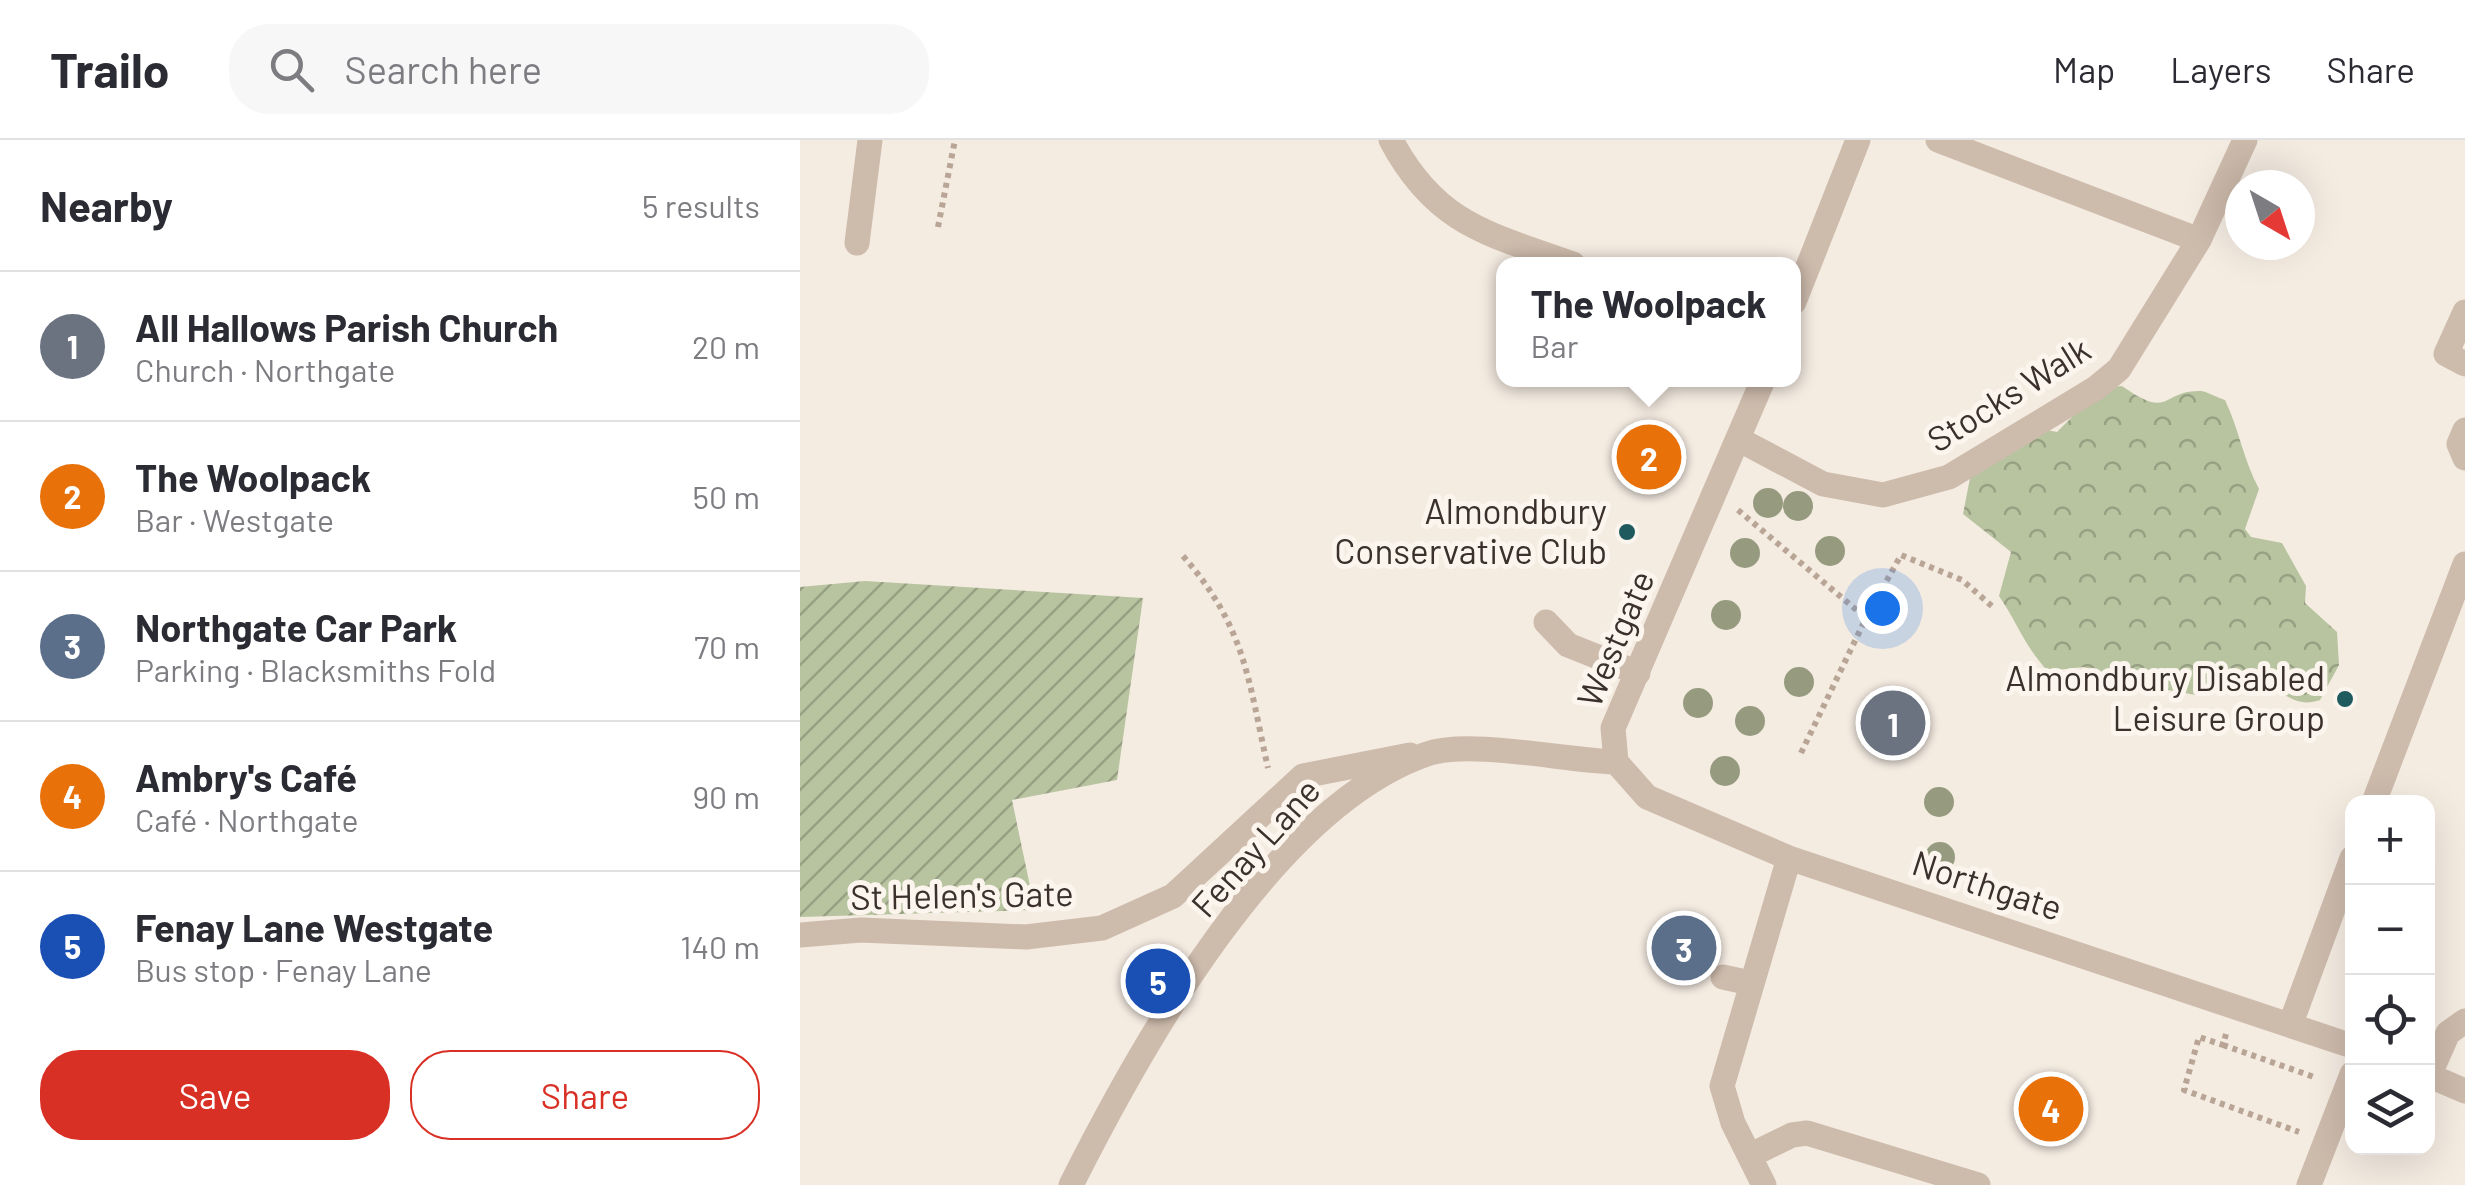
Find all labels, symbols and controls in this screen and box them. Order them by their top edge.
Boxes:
search box [229,24,929,114]
text: Trailo [50,40,169,98]
icon: search [264,42,319,97]
text: Search here [344,46,542,92]
text: Map [2053,48,2115,90]
text: Layers [2170,48,2272,90]
text: Share [2327,48,2415,90]
north arrow [2225,170,2315,260]
text: Nearby [40,180,173,230]
text: 5 results [642,186,760,224]
popup [1496,257,1801,387]
text: The Woolpack [1530,280,1767,326]
text: All Hallows Parish Church [135,304,558,350]
text: Bar [1530,326,1578,364]
text: 1 [67,327,78,365]
text: 20 m [692,327,760,365]
street label: Stocks Walk [1919,327,2097,460]
text: Church · Northgate [135,350,395,388]
pin: 2 [1616,420,1682,494]
text: The Woolpack [135,454,371,500]
text: 2 [64,477,81,515]
text: 50 m [693,477,760,515]
place label: Almondbury Conservative Club [1334,489,1607,571]
text: Bar · Westgate [135,500,334,538]
marker: Almondbury Conservative Club [1616,521,1638,543]
street label: Westgate [1567,564,1662,713]
your location [1857,583,1908,634]
text: Northgate Car Park [135,604,457,650]
text: 3 [64,627,81,665]
text: 70 m [694,627,760,665]
text: Parking · Blacksmiths Fold [135,650,496,688]
place label: Almondbury Disabled Leisure Group [2005,656,2325,738]
pin: 1 [1860,686,1926,760]
marker: Almondbury Disabled Leisure Group [2334,688,2356,710]
text: Ambry's Café [135,754,357,800]
street label: Fenay Lane [1181,769,1328,925]
text: 4 [63,777,82,815]
text: 90 m [692,777,760,815]
map controls [2345,795,2435,1155]
button: + [2345,795,2435,885]
text: Café · Northgate [135,800,359,838]
street label: Northgate [1907,840,2068,928]
street label: St Helen's Gate [850,871,1074,917]
button: − [2345,885,2435,975]
text: Fenay Lane Westgate [135,904,493,950]
pin: 3 [1652,910,1716,986]
text: 5 [64,927,81,965]
text: 140 m [680,927,760,965]
pin: 5 [1126,944,1190,1018]
text: Bus stop · Fenay Lane [135,950,432,988]
button: locate [2345,975,2435,1065]
button: Save [40,1050,390,1140]
button: Share [410,1050,760,1140]
button: layers [2345,1065,2435,1155]
pin: 4 [2018,1072,2084,1146]

